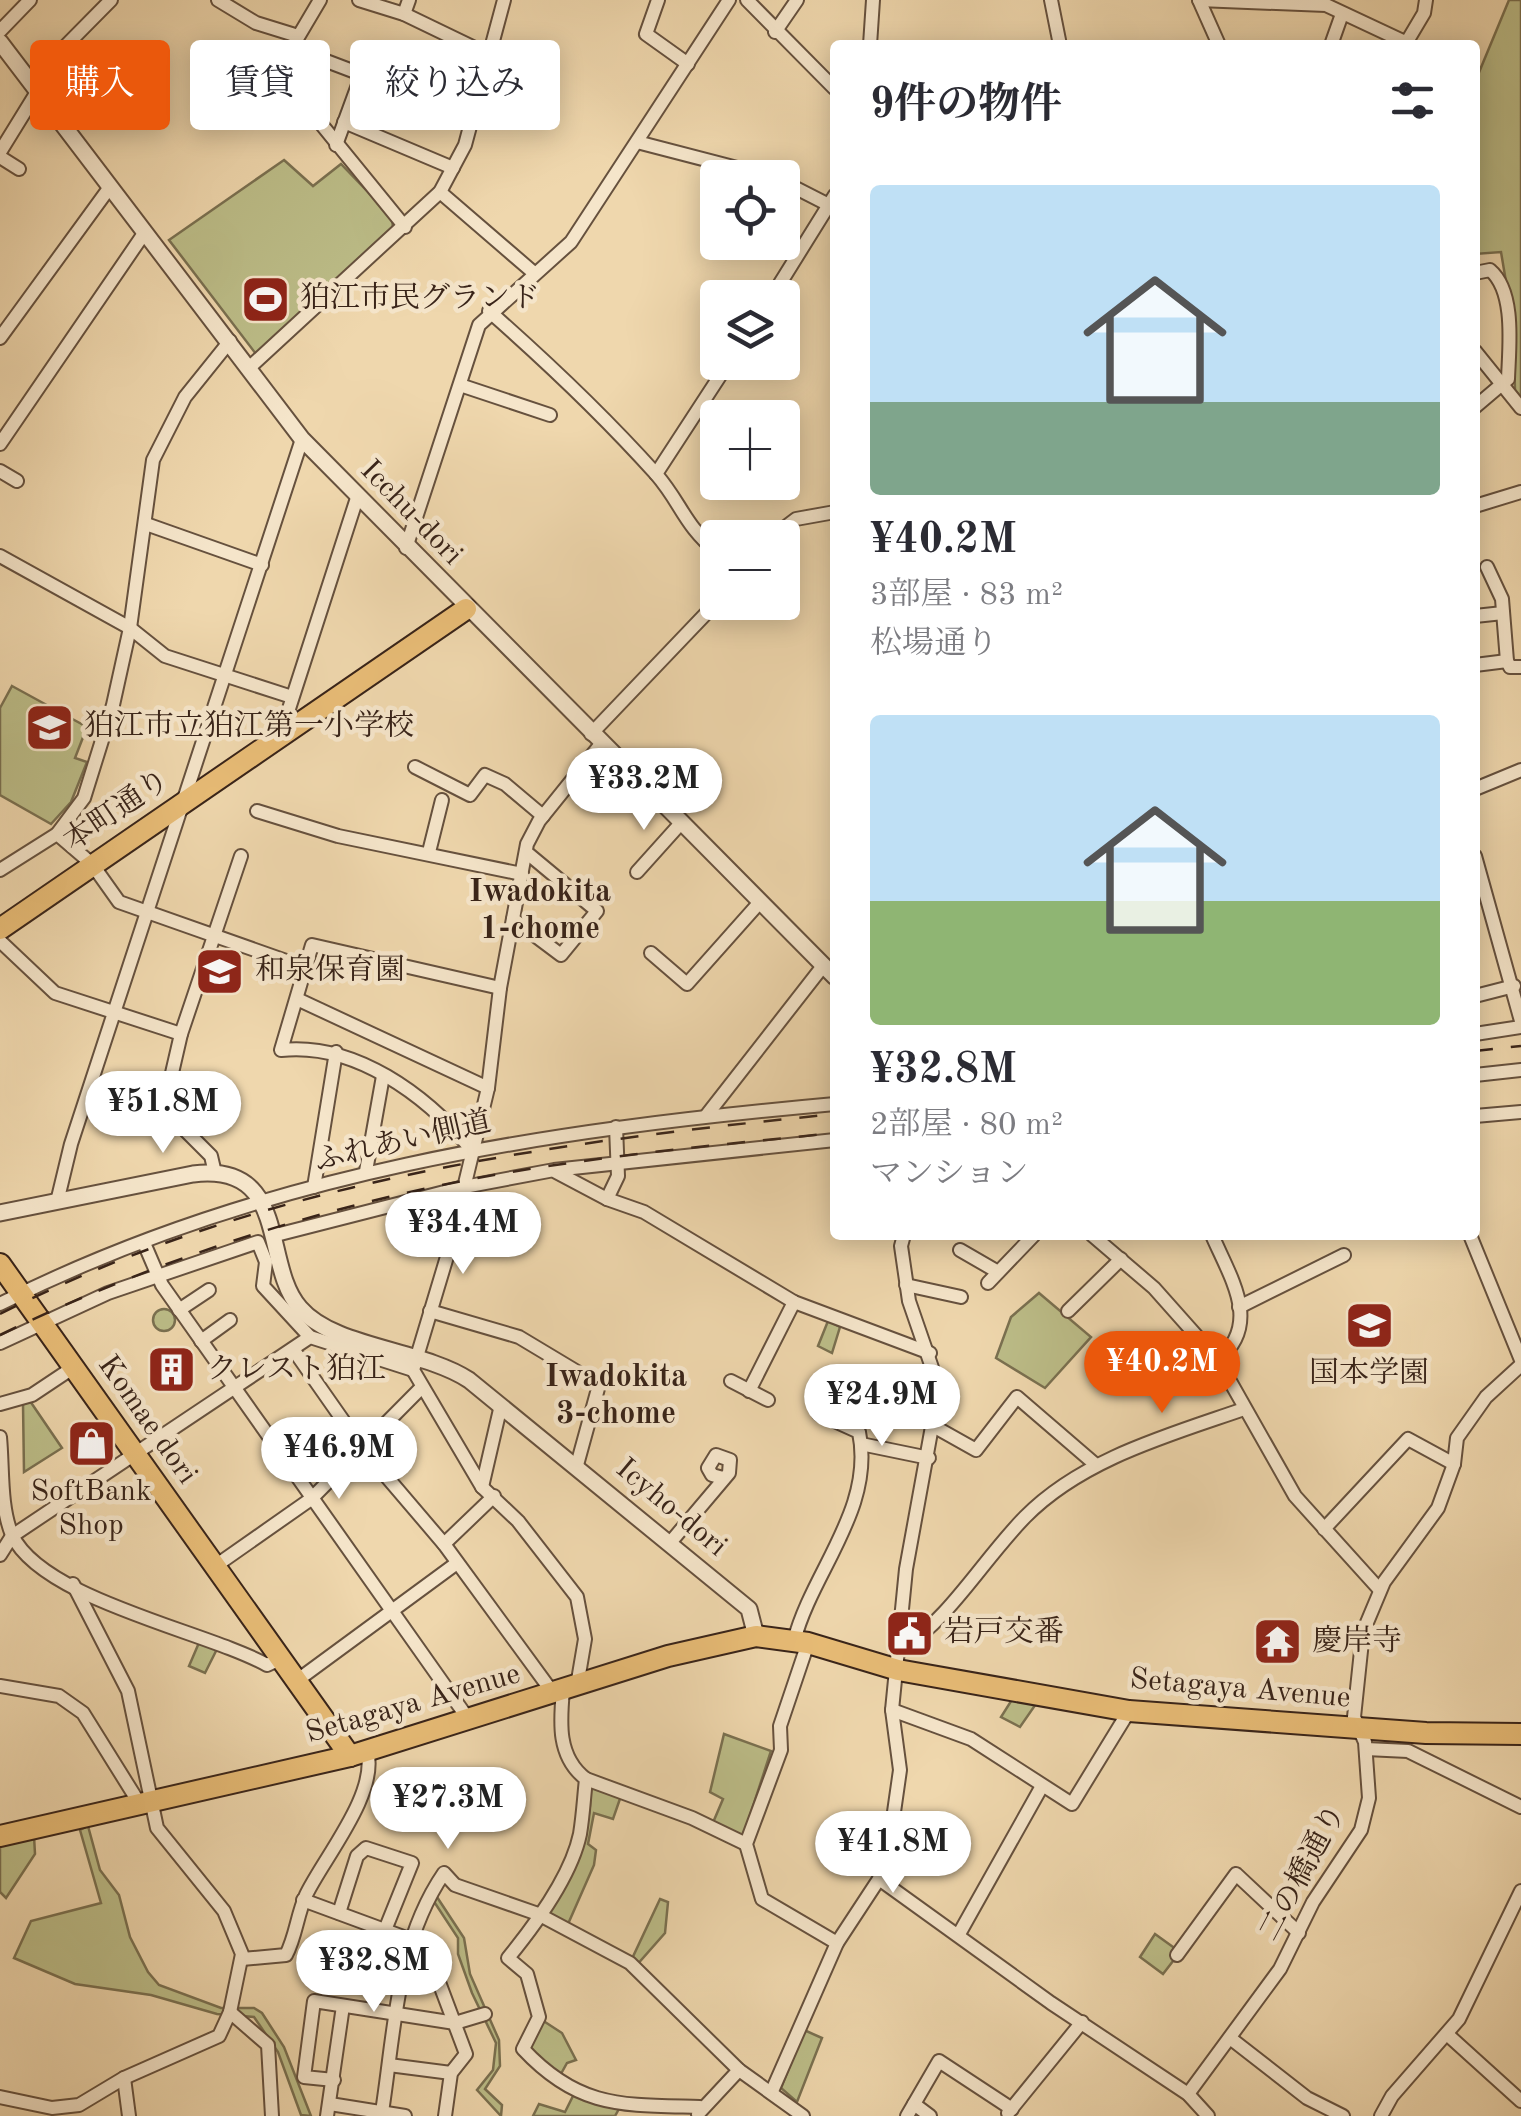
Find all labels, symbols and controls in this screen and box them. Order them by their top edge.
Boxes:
chip: 購入 [30,40,170,130]
chip: 賃貸 [190,40,330,130]
chip: 絞り込み [350,40,560,130]
icon: filters [1385,73,1440,128]
text: 9件の物件 [870,85,1062,127]
map controls [700,160,800,620]
button: locate [700,160,800,260]
icon: home [1065,250,1245,430]
sports icon: 狛江市民グランド [239,273,291,325]
button: layers [700,280,800,380]
place label: 狛江市民グランド [300,281,540,314]
button: + [700,400,800,500]
street label: Icchu-dori [354,455,468,571]
button: − [700,520,800,620]
text: ¥40.2M [870,520,1017,562]
text: 3部屋 · 83 m² [870,580,1063,612]
text: 松場通り [870,629,998,661]
school or university icon: 狛江市立狛江第一小学校 [23,701,75,753]
place label: 狛江市立狛江第一小学校 [84,709,414,742]
pin: ¥33.2M [563,748,725,833]
street label: 本町通り [57,763,175,857]
text: ¥33.2M [588,764,700,796]
icon: home [1065,780,1245,960]
district label: Iwadokita 1-chome [469,877,611,946]
school or university icon: 和泉保育園 [194,945,246,997]
place label: 和泉保育園 [255,953,405,986]
text: ¥32.8M [870,1050,1017,1092]
pin: ¥51.8M [82,1071,244,1156]
text: ¥51.8M [107,1087,219,1119]
street label: ふれあい側道 [311,1104,494,1177]
text: 2部屋 · 80 m² [870,1110,1063,1142]
text: マンション [870,1159,1029,1191]
pin: ¥34.4M [382,1192,544,1277]
text: ¥34.4M [407,1208,519,1240]
school or university icon: 国本学園 [1343,1299,1395,1351]
pin: ¥40.2M [1081,1331,1243,1416]
building icon: クレスト狛江 [146,1344,198,1396]
text: ¥40.2M [1106,1347,1218,1379]
street label: Komae dori [92,1350,202,1490]
place label: クレスト狛江 [207,1352,386,1385]
place label: 国本学園 [1309,1356,1429,1389]
district label: Iwadokita 3-chome [545,1362,687,1431]
pin: ¥24.9M [801,1364,963,1449]
text: ¥24.9M [826,1380,938,1412]
shop icon: SoftBank Shop [65,1417,117,1469]
pin: ¥46.9M [258,1417,420,1502]
text: ¥46.9M [283,1433,395,1465]
street label: Icyho-dori [610,1453,732,1563]
place label: SoftBank Shop [30,1477,152,1541]
public building icon: 岩戸交番 [883,1607,935,1659]
place label: 岩戸交番 [944,1615,1064,1648]
temple icon: 慶岸寺 [1251,1616,1303,1668]
place label: 慶岸寺 [1312,1624,1402,1657]
street label: Setagaya Avenue [302,1659,524,1749]
street label: Setagaya Avenue [1128,1664,1352,1714]
pin: ¥27.3M [367,1767,529,1852]
text: ¥27.3M [392,1783,504,1815]
street label: 二の橋通り [1252,1798,1351,1946]
pin: ¥41.8M [812,1811,974,1896]
text: ¥41.8M [837,1827,949,1859]
pin: ¥32.8M [293,1930,455,2015]
text: ¥32.8M [318,1946,430,1978]

